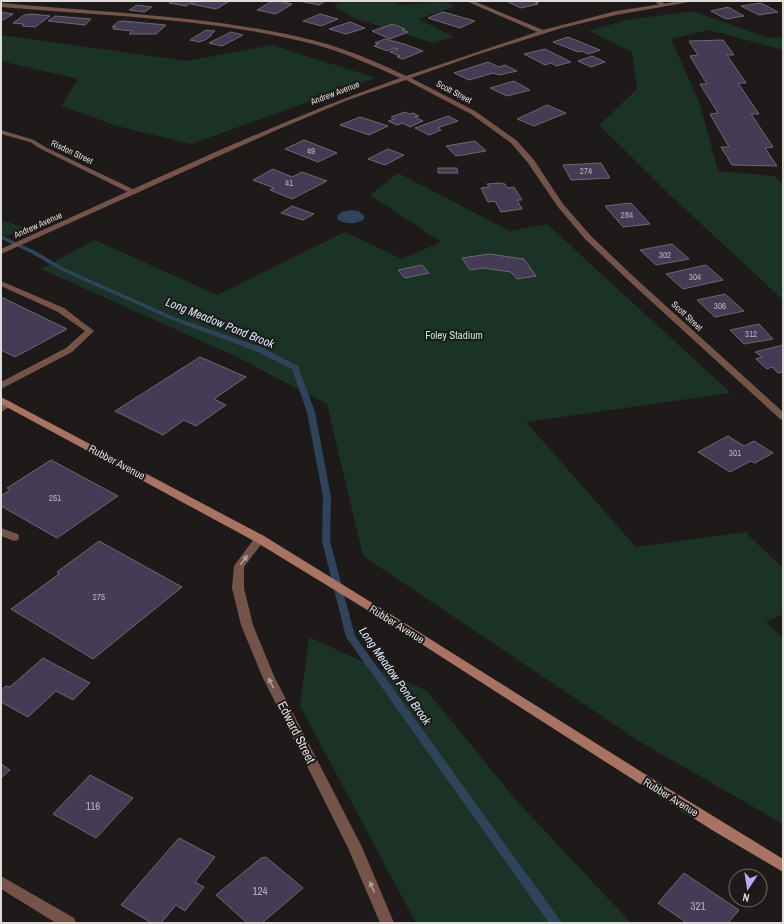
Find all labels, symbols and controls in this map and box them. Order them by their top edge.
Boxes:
street label: Andrew Avenue [308,78,361,108]
street label: Scott Street [434,78,474,106]
street label: Risdon Street [49,137,95,167]
house number: 49 [307,145,315,157]
house number: 274 [580,165,592,177]
house number: 41 [285,177,293,189]
street label: Andrew Avenue [11,209,64,241]
house number: 284 [621,209,633,221]
house number: 302 [659,249,671,261]
house number: 304 [689,271,701,283]
water label: Long Meadow Pond Brook [163,294,278,353]
street label: Scott Street [669,298,705,334]
house number: 306 [714,300,726,312]
park label: Foley Stadium [425,328,483,342]
house number: 312 [745,328,757,340]
street label: Rubber Avenue [86,441,148,483]
house number: 301 [729,447,741,459]
house number: 251 [49,492,61,504]
one-way arrow [240,555,248,566]
house number: 275 [93,591,105,603]
street label: Rubber Avenue [367,602,427,646]
water label: Long Meadow Pond Brook [355,624,435,729]
one-way arrow [268,677,274,688]
street label: Edward Street [274,698,319,766]
street label: Rubber Avenue [641,775,701,819]
house number: 116 [86,799,100,813]
north arrow [728,868,768,908]
one-way arrow [368,881,374,893]
house number: 124 [252,884,268,898]
text: N [741,890,751,905]
house number: 321 [690,899,706,913]

